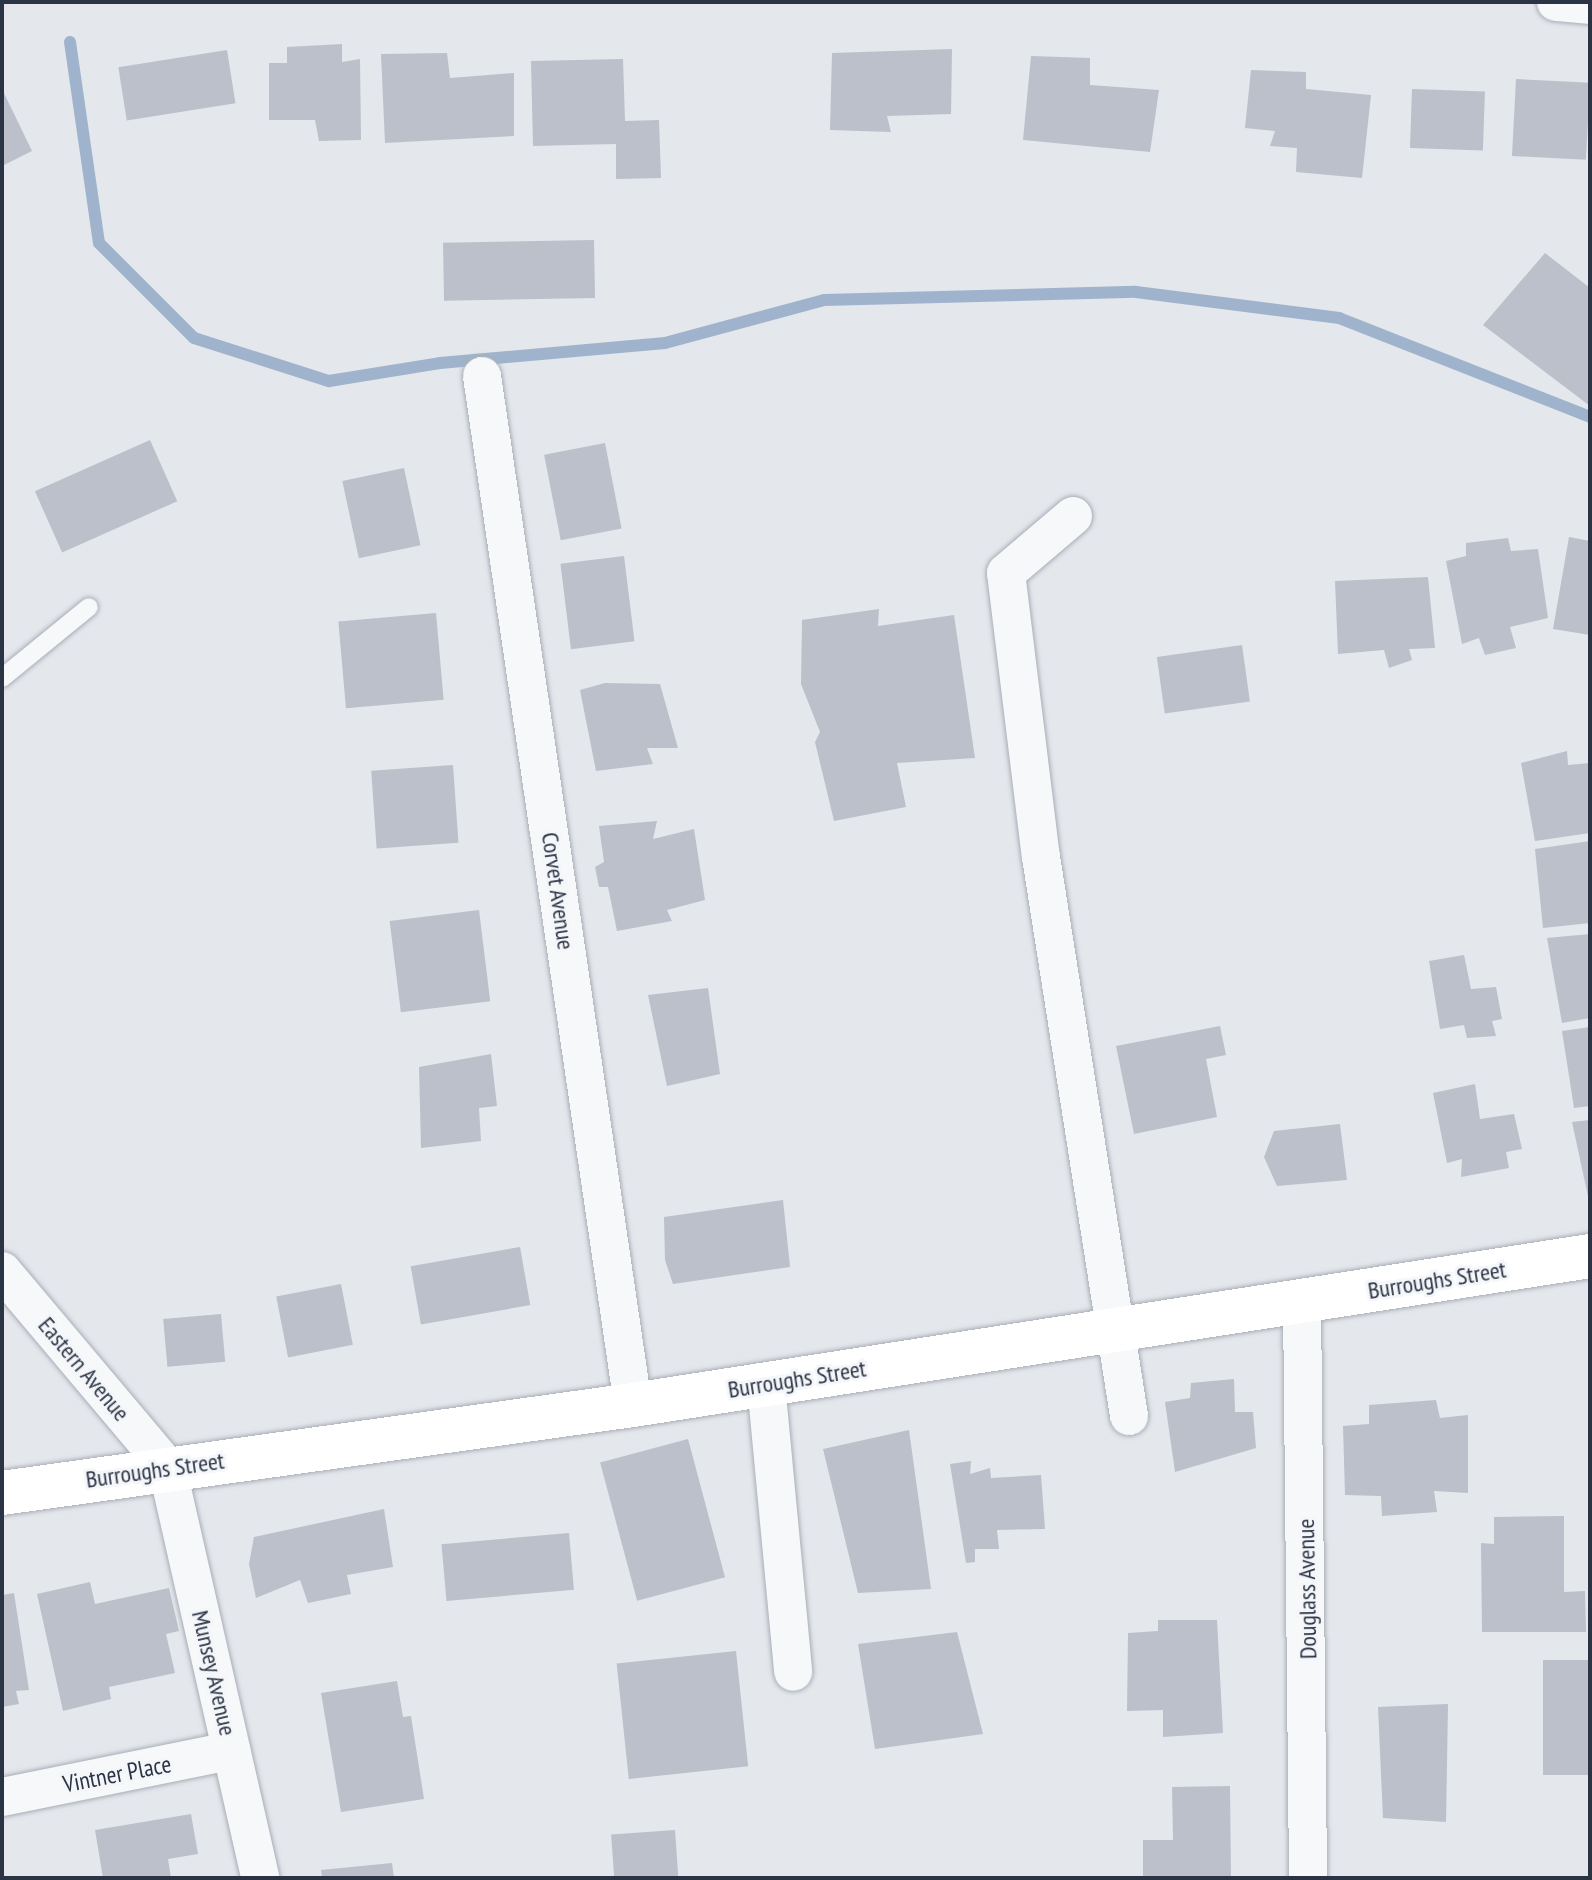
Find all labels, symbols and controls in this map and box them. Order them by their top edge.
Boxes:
street label: Corvet Avenue [535,830,581,952]
street label: Burroughs Street [1366,1255,1508,1305]
street label: Eastern Avenue [32,1311,136,1427]
street label: Burroughs Street [726,1354,868,1404]
street label: Burroughs Street [84,1446,226,1494]
street label: Douglass Avenue [1291,1518,1323,1660]
street label: Munsey Avenue [185,1607,243,1739]
street label: Vintner Place [60,1749,174,1799]

